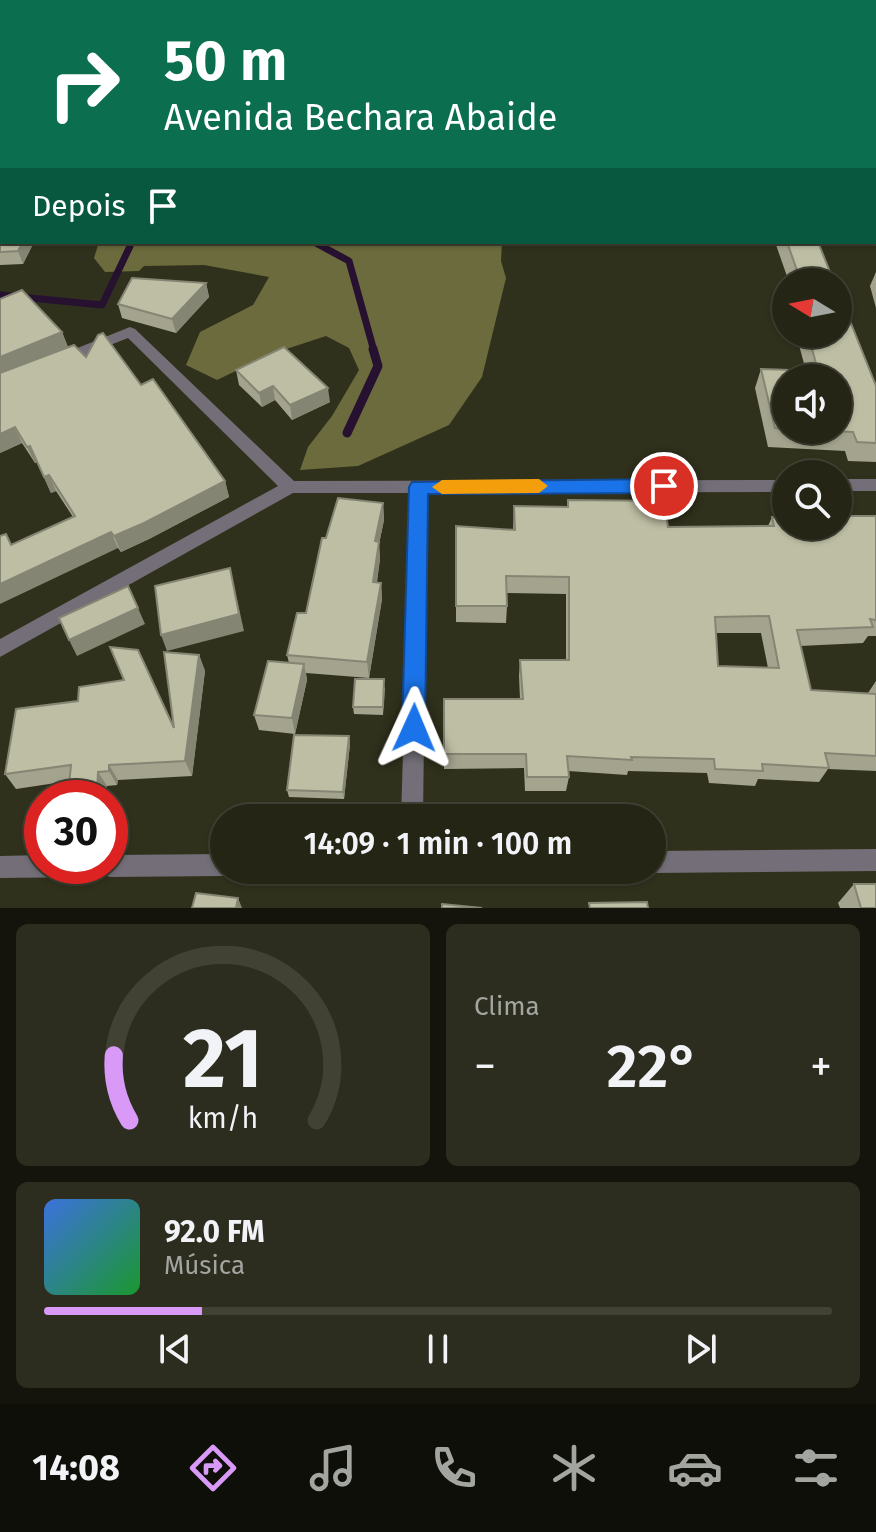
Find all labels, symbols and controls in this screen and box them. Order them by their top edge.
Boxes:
text: 50 m [164,28,287,95]
icon: right [32,32,136,136]
text: Avenida Bechara Abaide [164,96,557,140]
icon: arrive [141,184,185,228]
text: Depois [32,188,125,224]
north arrow [772,268,852,348]
map controls [772,268,852,540]
button: sound [772,364,852,444]
pin [630,452,698,520]
button: search [772,460,852,540]
icon: arrive [642,464,686,508]
position arrow [372,686,456,770]
speed limit sign: 30 [24,780,128,884]
text: 14:09 · 1 min · 100 m [304,826,572,862]
text: Clima [474,991,540,1022]
text: 21 [183,1009,263,1109]
text: 22° [607,1031,699,1103]
text: − [474,1040,496,1093]
text: + [810,1040,832,1093]
text: km/h [188,1101,258,1136]
text: 92.0 FM [164,1214,265,1250]
text: Música [164,1250,245,1281]
icon: previous [153,1327,197,1371]
icon: pause [416,1327,460,1371]
icon: next [679,1327,723,1371]
icon: directions [185,1440,241,1496]
icon: music [305,1440,361,1496]
icon: phone [426,1440,482,1496]
icon: climate [546,1440,602,1496]
icon: car [667,1440,723,1496]
icon: filters [788,1440,844,1496]
text: 14:08 [32,1446,120,1490]

